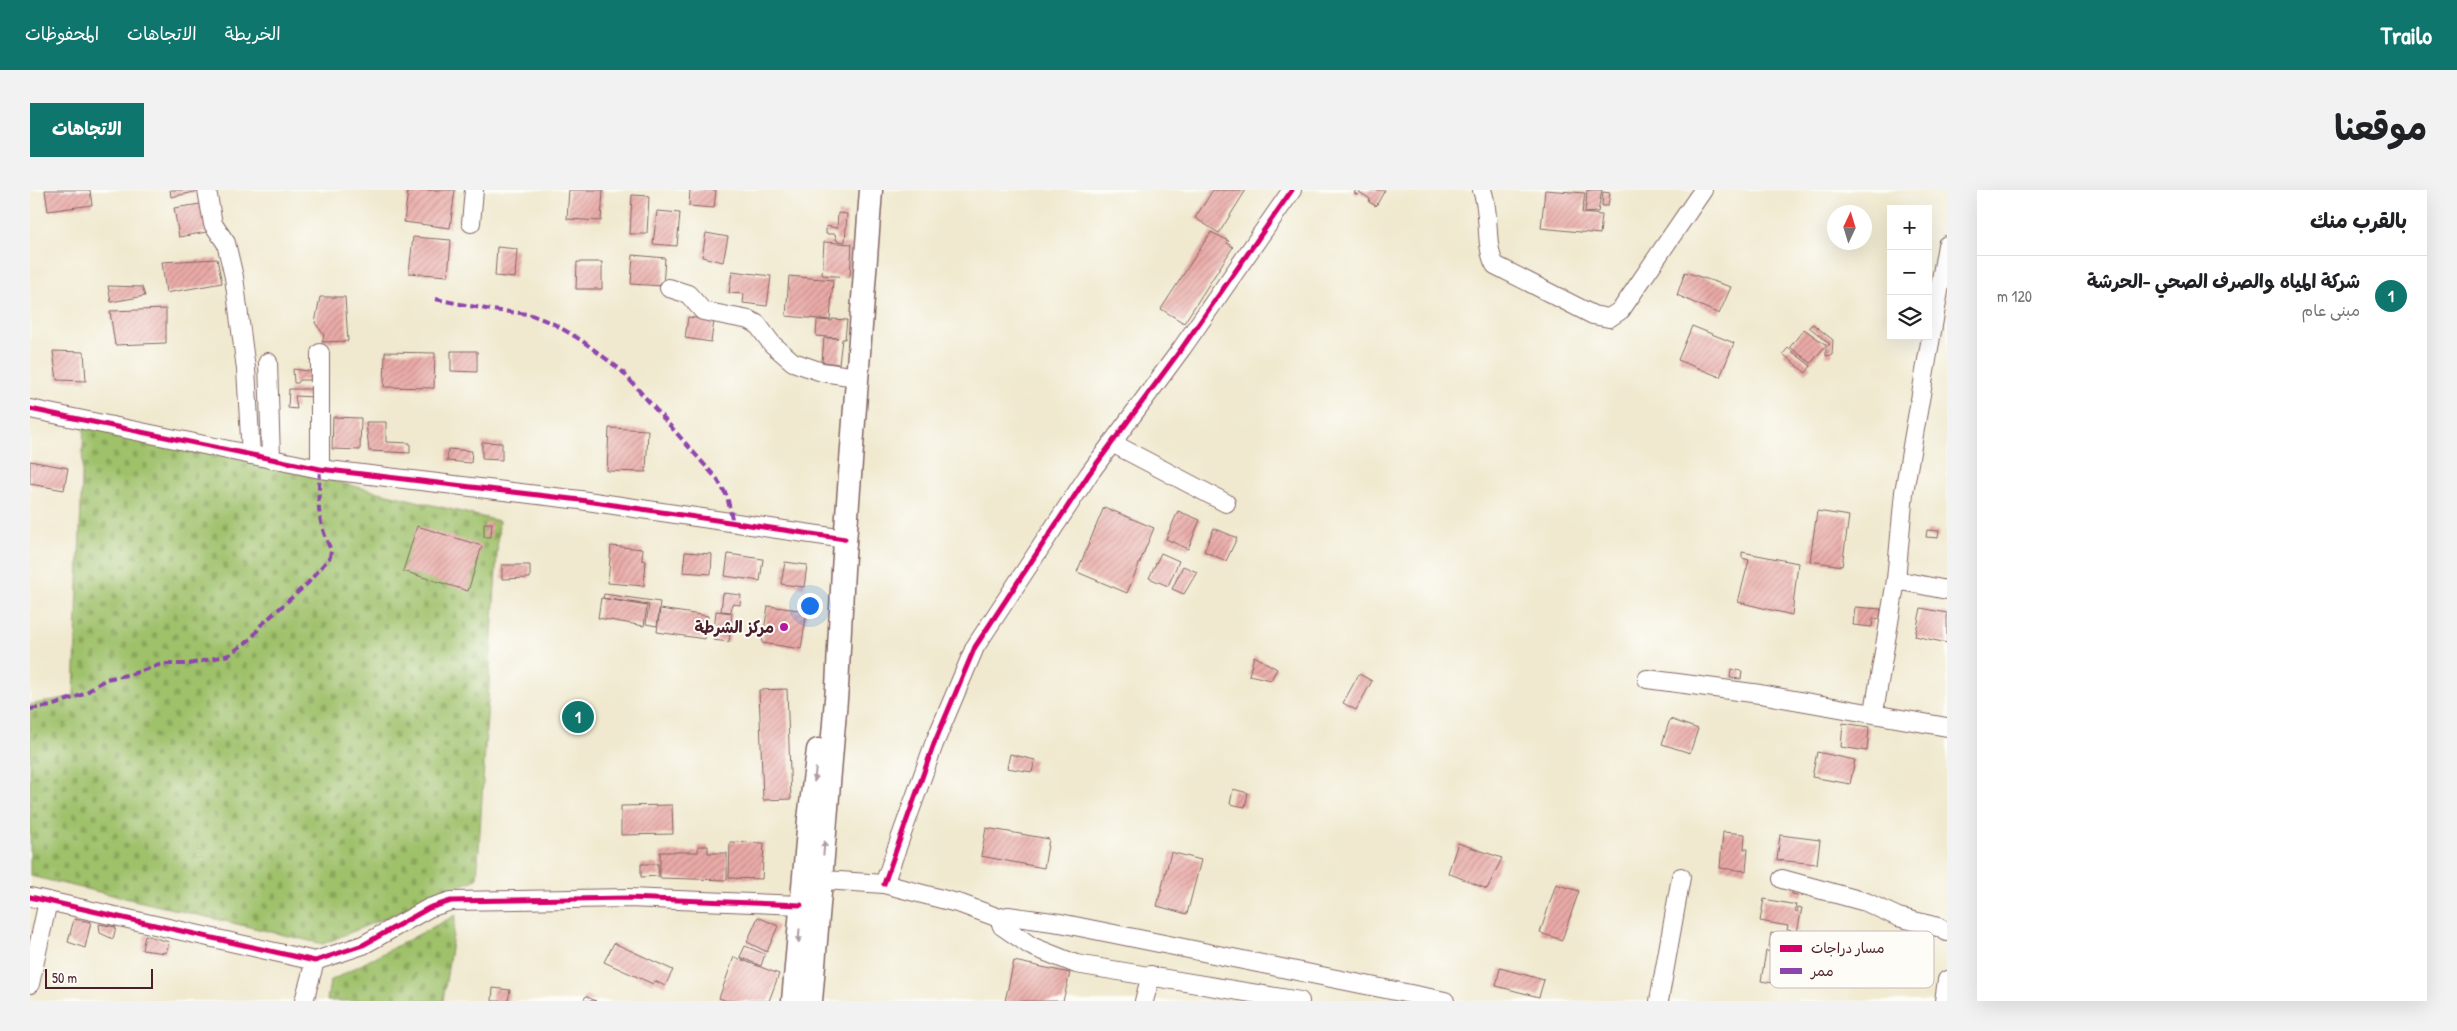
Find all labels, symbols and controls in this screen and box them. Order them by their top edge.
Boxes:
text: Trailo [2381,19,2432,51]
text: المحفوظات [25,21,99,46]
text: الاتجاهات [127,21,197,46]
text: الخريطة [225,21,281,46]
button: الاتجاهات [30,103,144,157]
text: موقعنا [2334,104,2427,151]
north arrow [1827,205,1872,250]
map controls [1887,205,1932,340]
button: + [1887,205,1932,250]
text: بالقرب منك [2310,206,2407,235]
button: − [1887,250,1932,295]
text: شركة المياه والصرف الصحي -الحرشة [2087,268,2360,294]
text: 120 m [1997,285,2032,307]
text: 1 [2388,285,2394,307]
button: layers [1887,295,1932,340]
text: مبنى عام [2302,299,2360,321]
your location [797,593,823,619]
place label: مركز الشرطة [695,616,774,638]
marker: مركز الشرطة [778,621,790,633]
pin: 1 [562,698,594,736]
one-way arrow [811,767,819,783]
one-way arrow [820,840,828,856]
one-way arrow [795,929,803,945]
legend [1770,931,1934,988]
text: مسار دراجات [1811,938,1885,957]
text: ممر [1810,961,1834,980]
scale bar [45,966,152,989]
text: 50 m [52,968,77,987]

